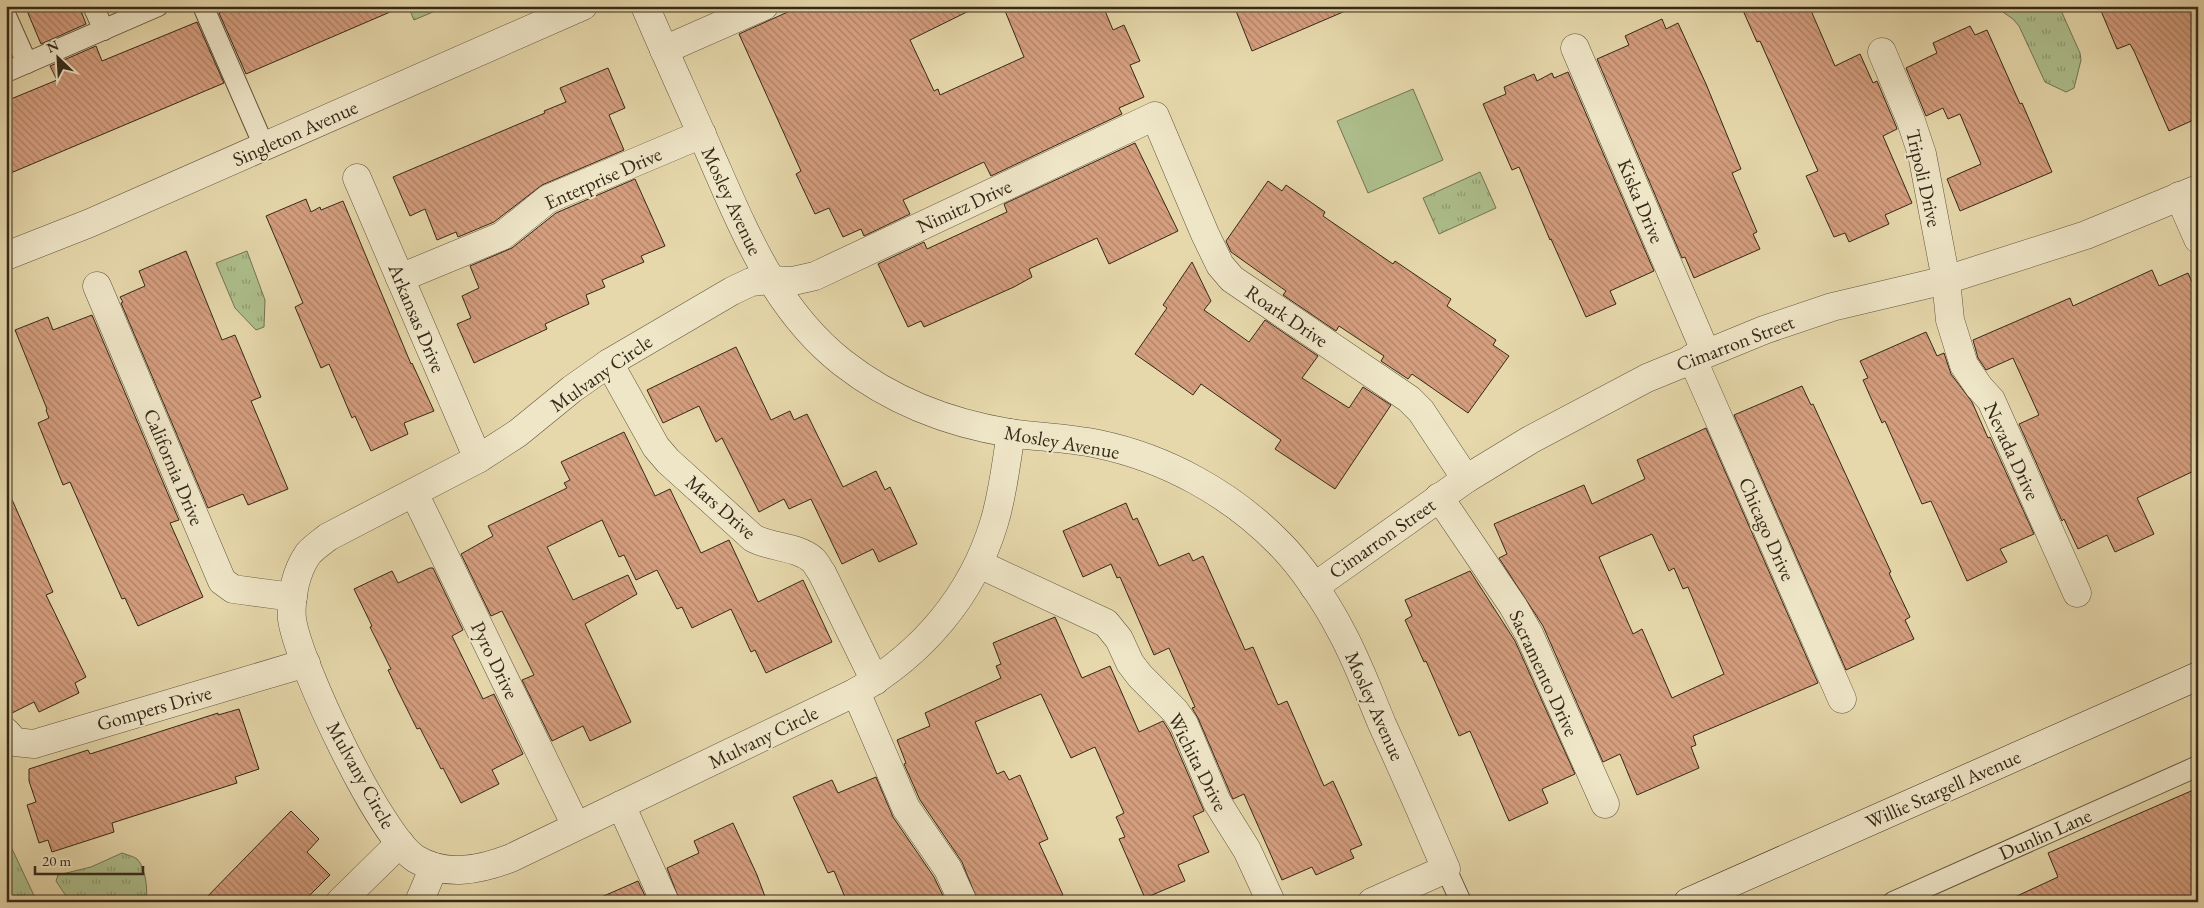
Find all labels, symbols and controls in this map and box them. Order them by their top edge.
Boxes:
north arrow [32,32,82,82]
text: N [44,35,62,57]
street label: Singleton Avenue [228,94,362,172]
street label: Tripoli Drive [1900,127,1948,230]
street label: Enterprise Drive [540,141,666,215]
street label: Mosley Avenue [696,143,769,260]
street label: Kiska Drive [1612,155,1670,247]
street label: Nimitz Drive [912,173,1016,239]
street label: Arkansas Drive [382,259,452,377]
street label: Roark Drive [1241,279,1334,353]
street label: Cimarron Street [1672,308,1798,377]
street label: Mulvany Circle [545,328,657,418]
street label: Nevada Drive [1978,398,2046,504]
street label: California Drive [138,405,210,530]
street label: Mosley Avenue [1002,419,1122,465]
street label: Mars Drive [680,469,762,545]
street label: Chicago Drive [1733,473,1801,585]
street label: Cimarron Street [1324,491,1441,584]
street label: Sacramento Drive [1503,606,1585,741]
street label: Pyro Drive [465,617,525,703]
street label: Mosley Avenue [1339,647,1411,765]
street label: Gompers Drive [94,679,215,737]
street label: Mulvany Circle [704,699,822,775]
street label: Wichita Drive [1162,708,1234,816]
street label: Mulvany Circle [321,717,401,833]
street label: Willie Stargell Avenue [1861,743,2025,835]
street label: Dunlin Lane [1995,802,2095,866]
scale bar [35,843,142,875]
text: 20 m [42,851,71,870]

